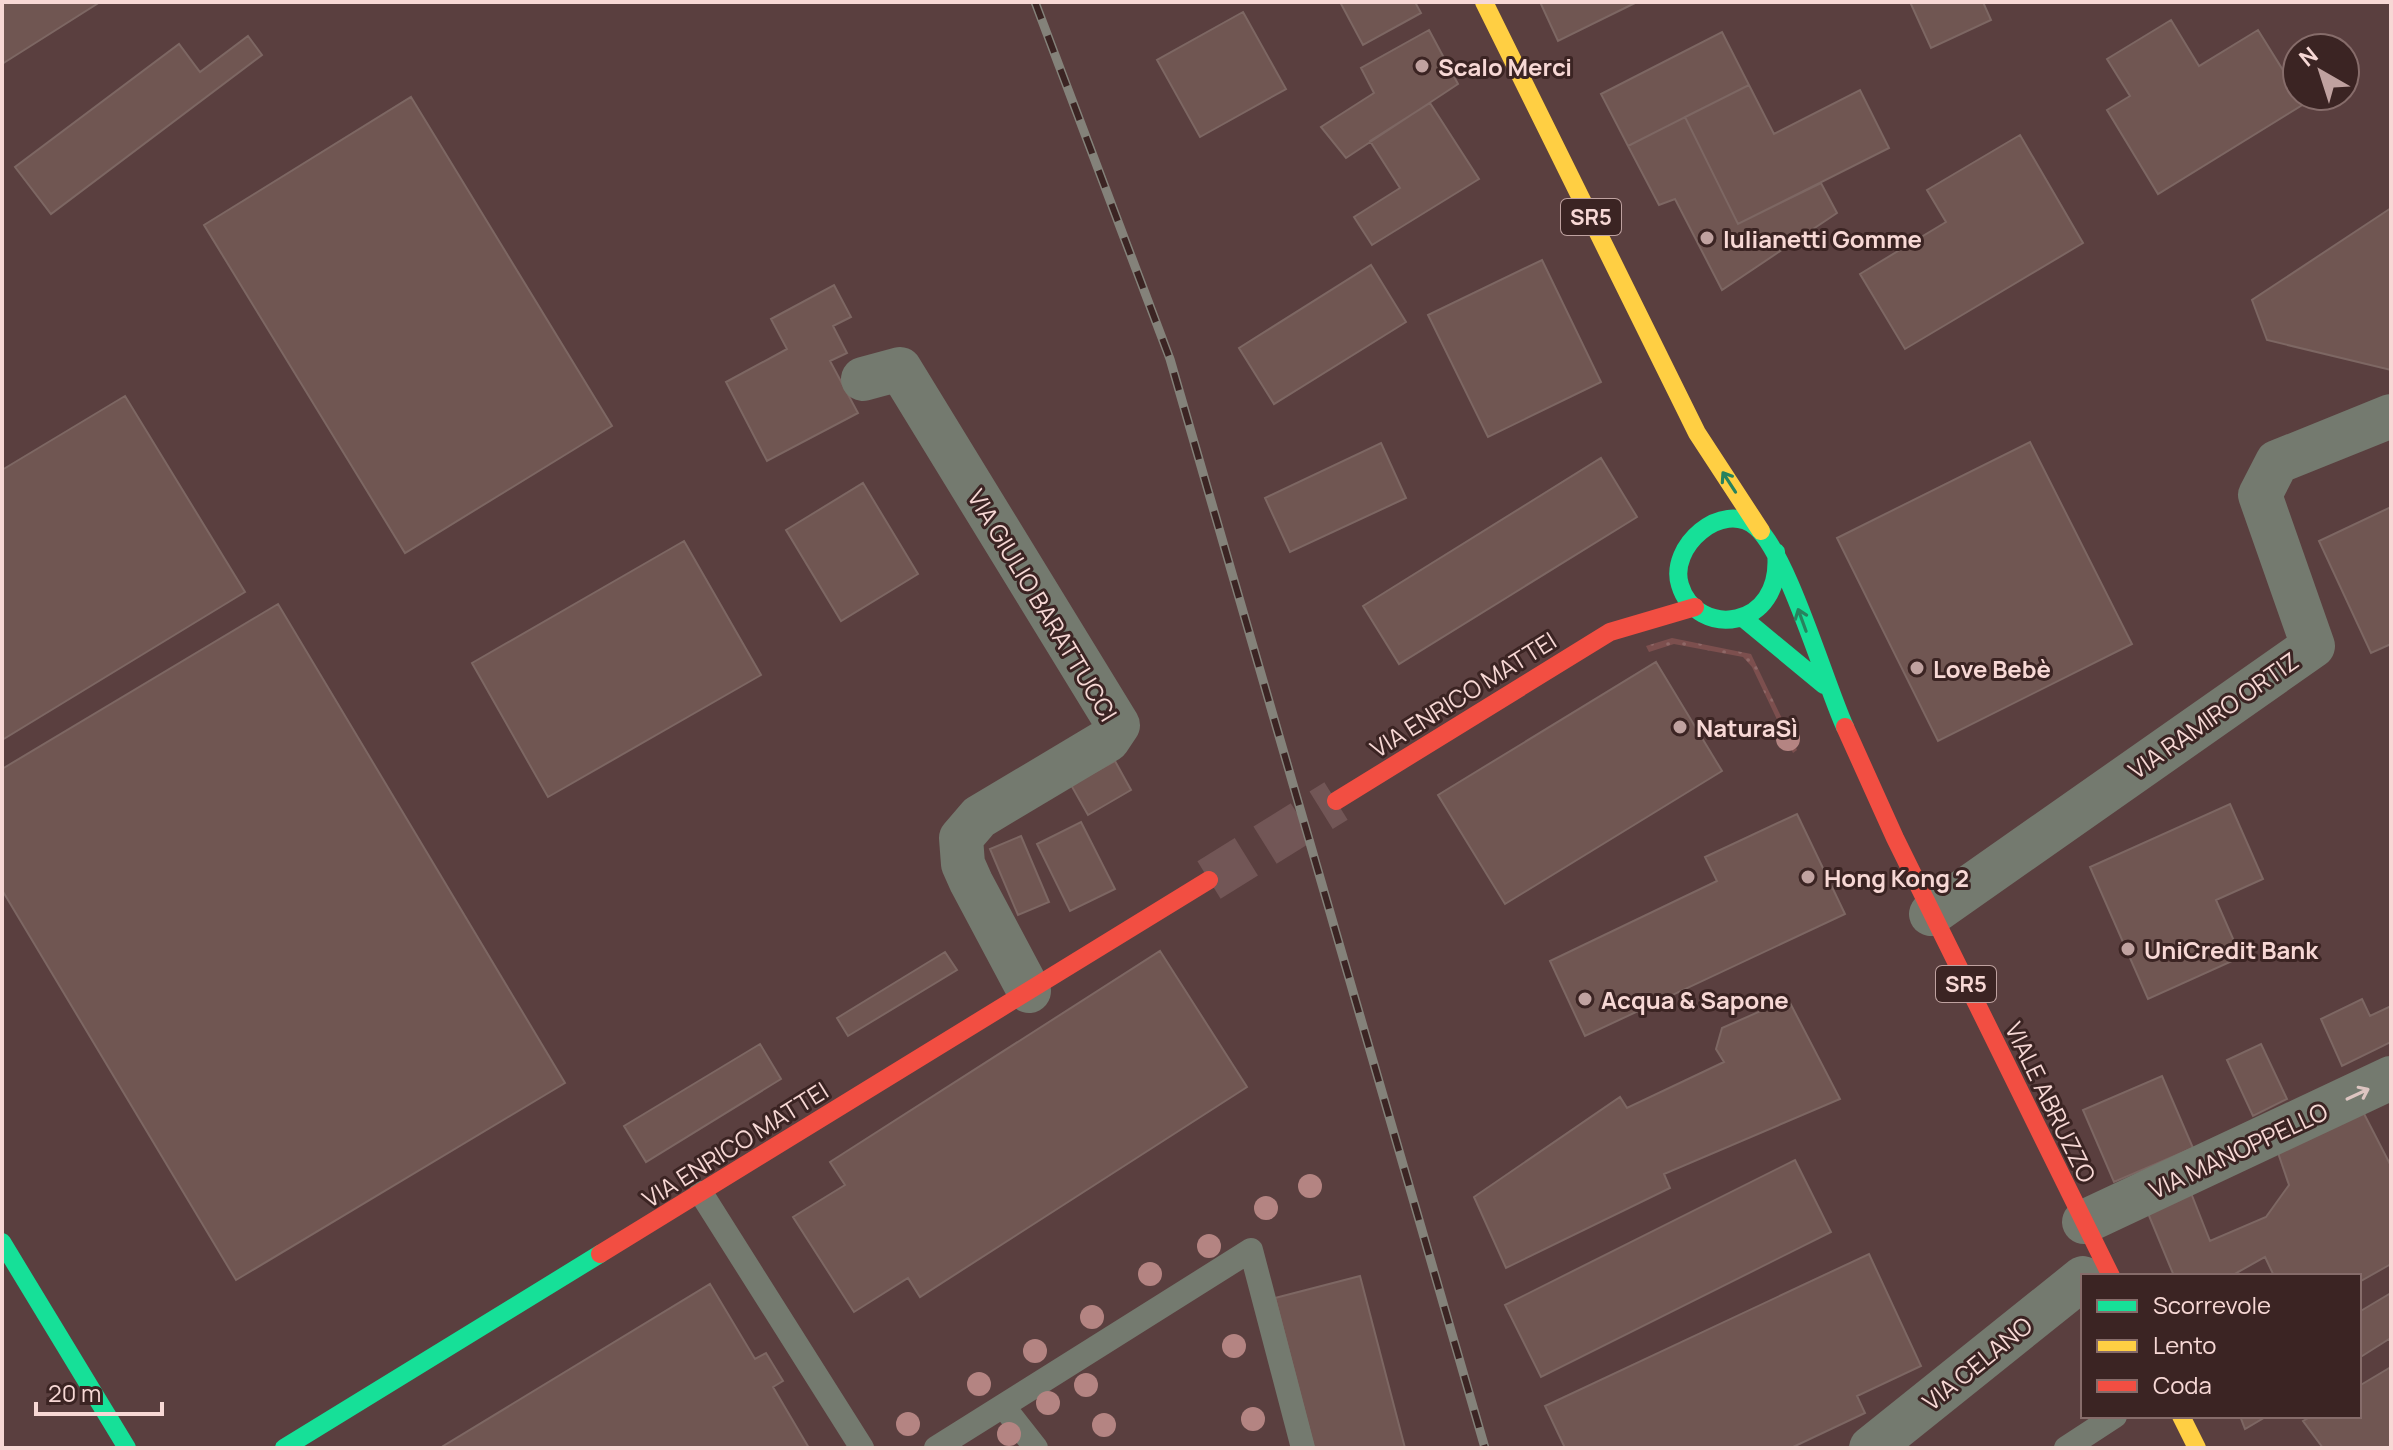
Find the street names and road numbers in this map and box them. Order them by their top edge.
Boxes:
road number: SR5 [1561,199,1621,235]
street label: VIA GIULIO BARATTUCCI [961,483,1125,727]
street label: VIA ENRICO MATTEI [1364,623,1562,765]
street label: VIA RAMIRO ORTIZ [2121,644,2305,786]
road number: SR5 [1936,966,1996,1002]
street label: VIALE ABRUZZO [1998,1016,2104,1188]
street label: VIA ENRICO MATTEI [636,1073,834,1215]
street label: VIA MANOPPELLO [2143,1094,2333,1206]
street label: VIA CELANO [1915,1309,2039,1417]

